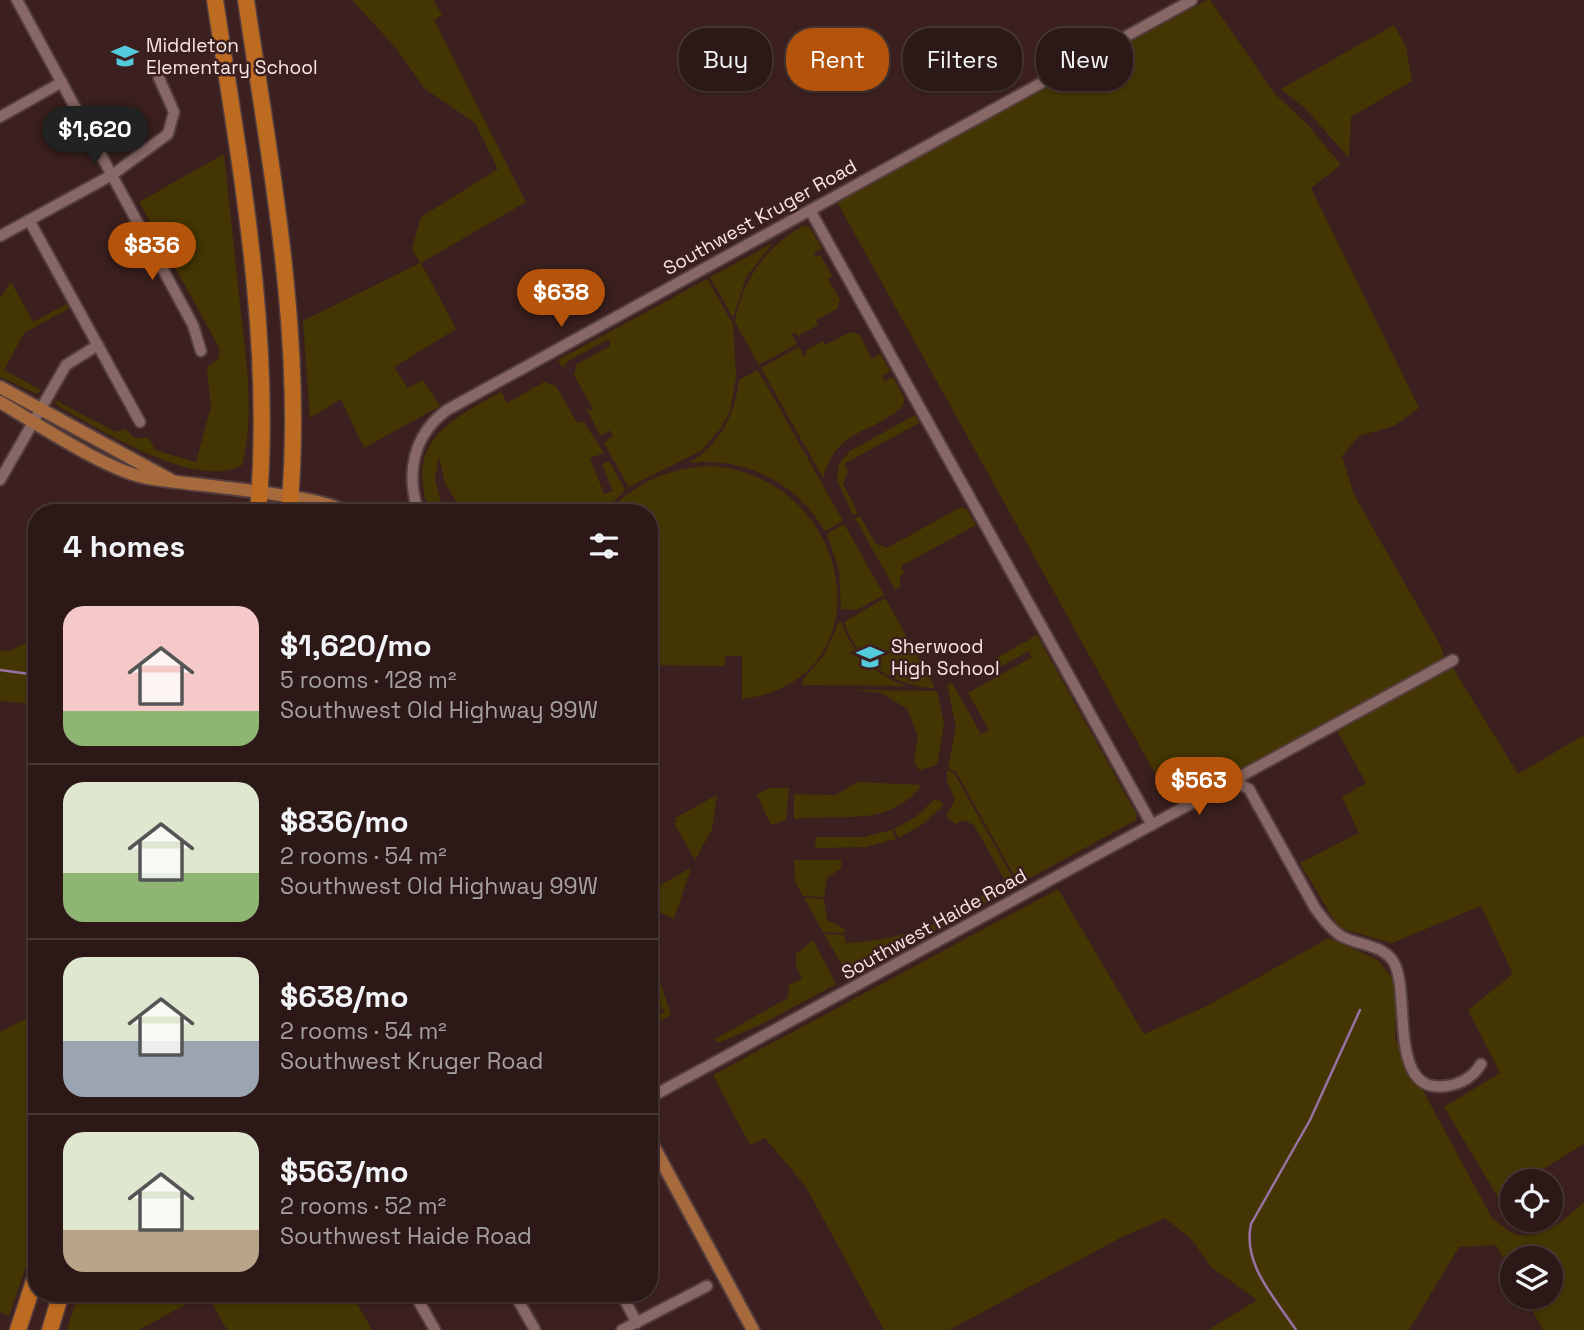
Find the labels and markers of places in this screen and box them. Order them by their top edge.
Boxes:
place label: Middleton Elementary School [146,33,318,80]
school or university icon: Middleton Elementary School [110,41,140,71]
pin: $1,620 [38,106,152,166]
pin: $836 [111,222,193,282]
pin: $638 [520,270,602,329]
place label: Sherwood High School [891,634,1000,681]
school or university icon: Sherwood High School [855,642,885,672]
pin: $563 [1158,758,1240,817]

